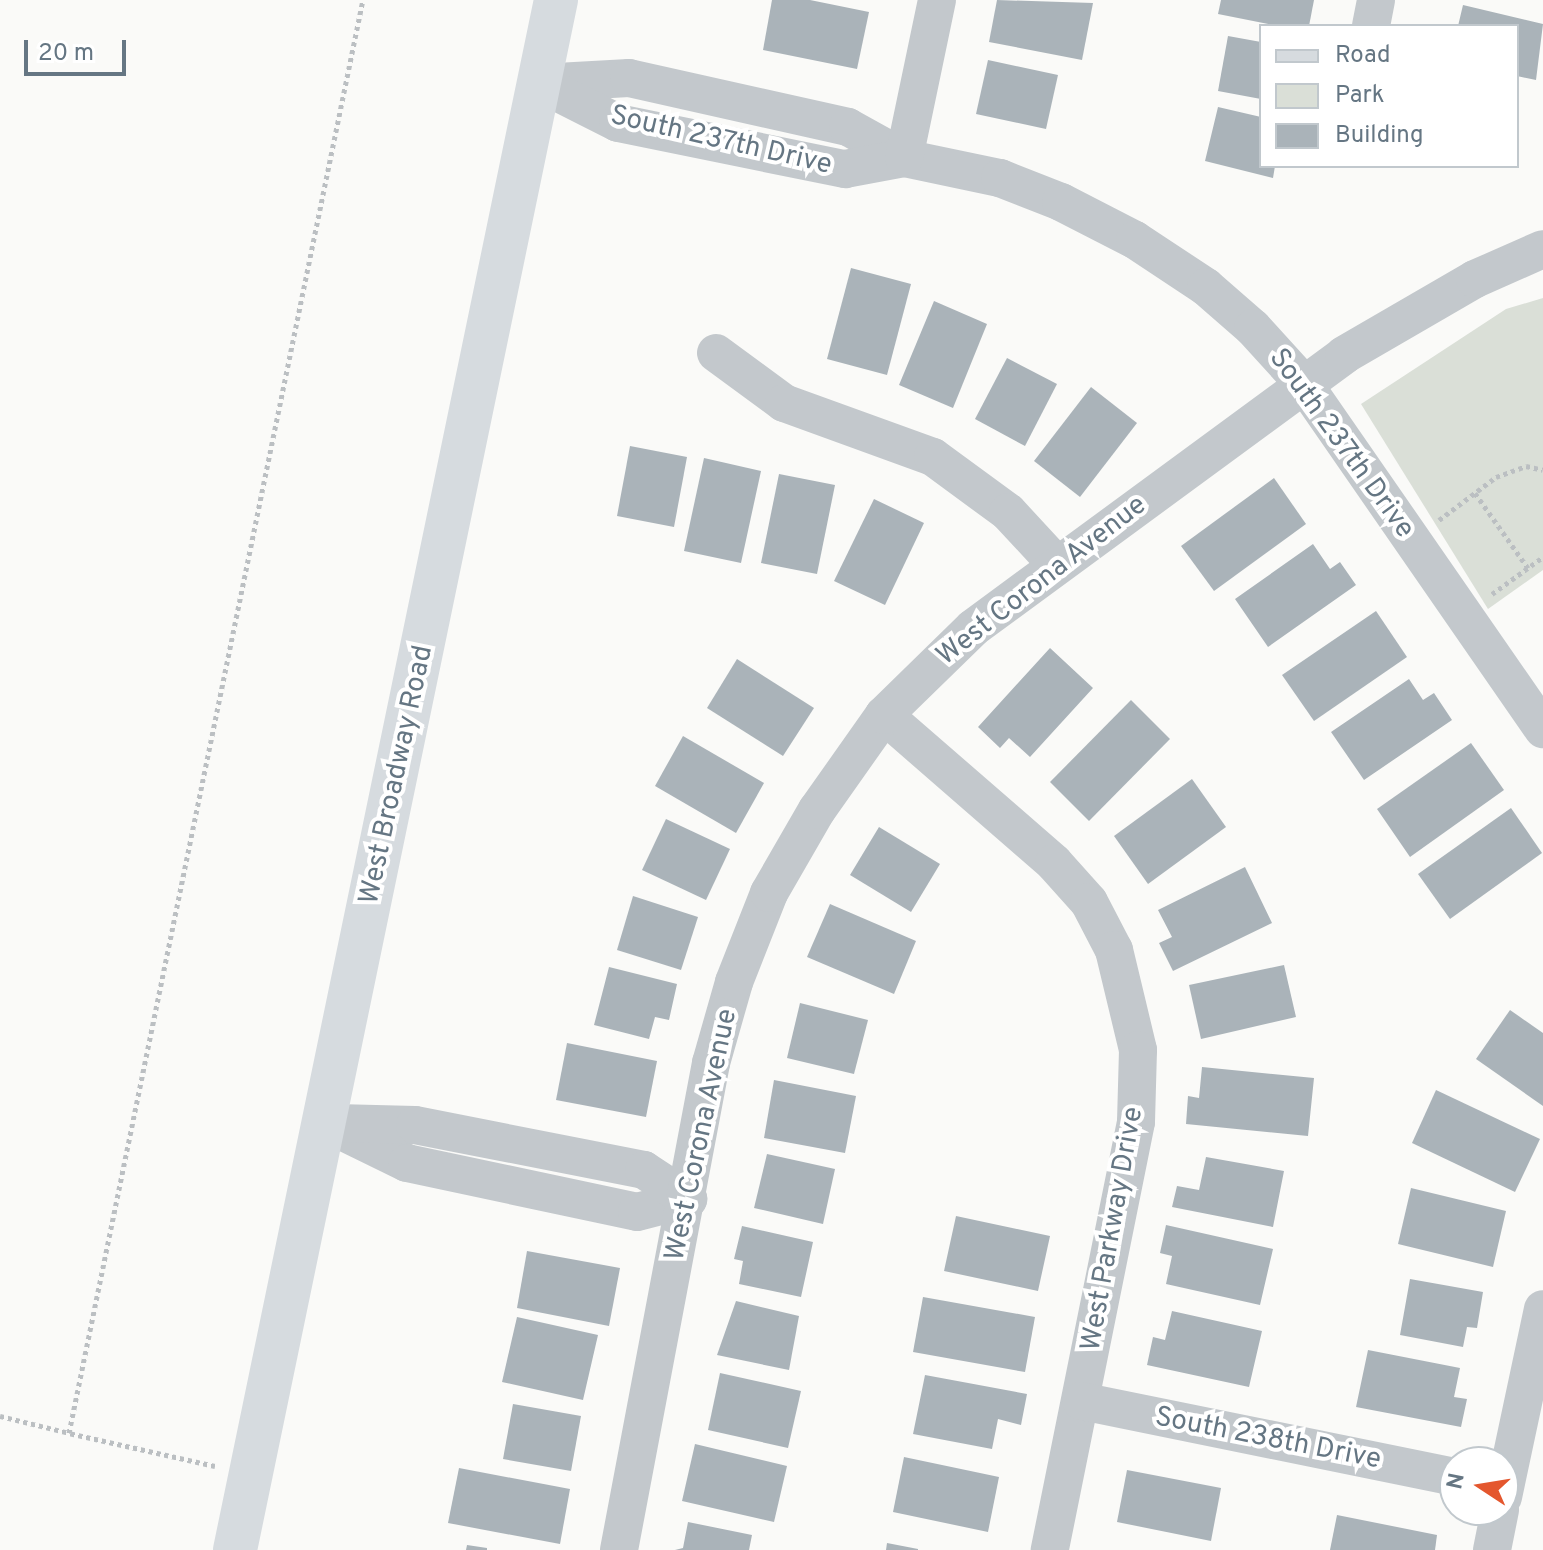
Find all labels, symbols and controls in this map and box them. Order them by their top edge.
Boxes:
scale bar [28,24,130,74]
legend [1259,24,1519,168]
text: 20 m [38,39,94,69]
text: Road [1335,41,1391,71]
text: Park [1335,81,1385,111]
street label: South 237th Drive [607,99,835,183]
text: Building [1335,121,1424,151]
street label: South 237th Drive [1261,343,1421,545]
street label: West Corona Avenue [930,488,1154,674]
street label: West Broadway Road [353,642,441,908]
street label: West Corona Avenue [659,1005,745,1265]
street label: West Parkway Drive [1075,1104,1151,1354]
street label: South 238th Drive [1152,1401,1384,1477]
north arrow [1439,1446,1519,1526]
text: N [1442,1471,1472,1492]

